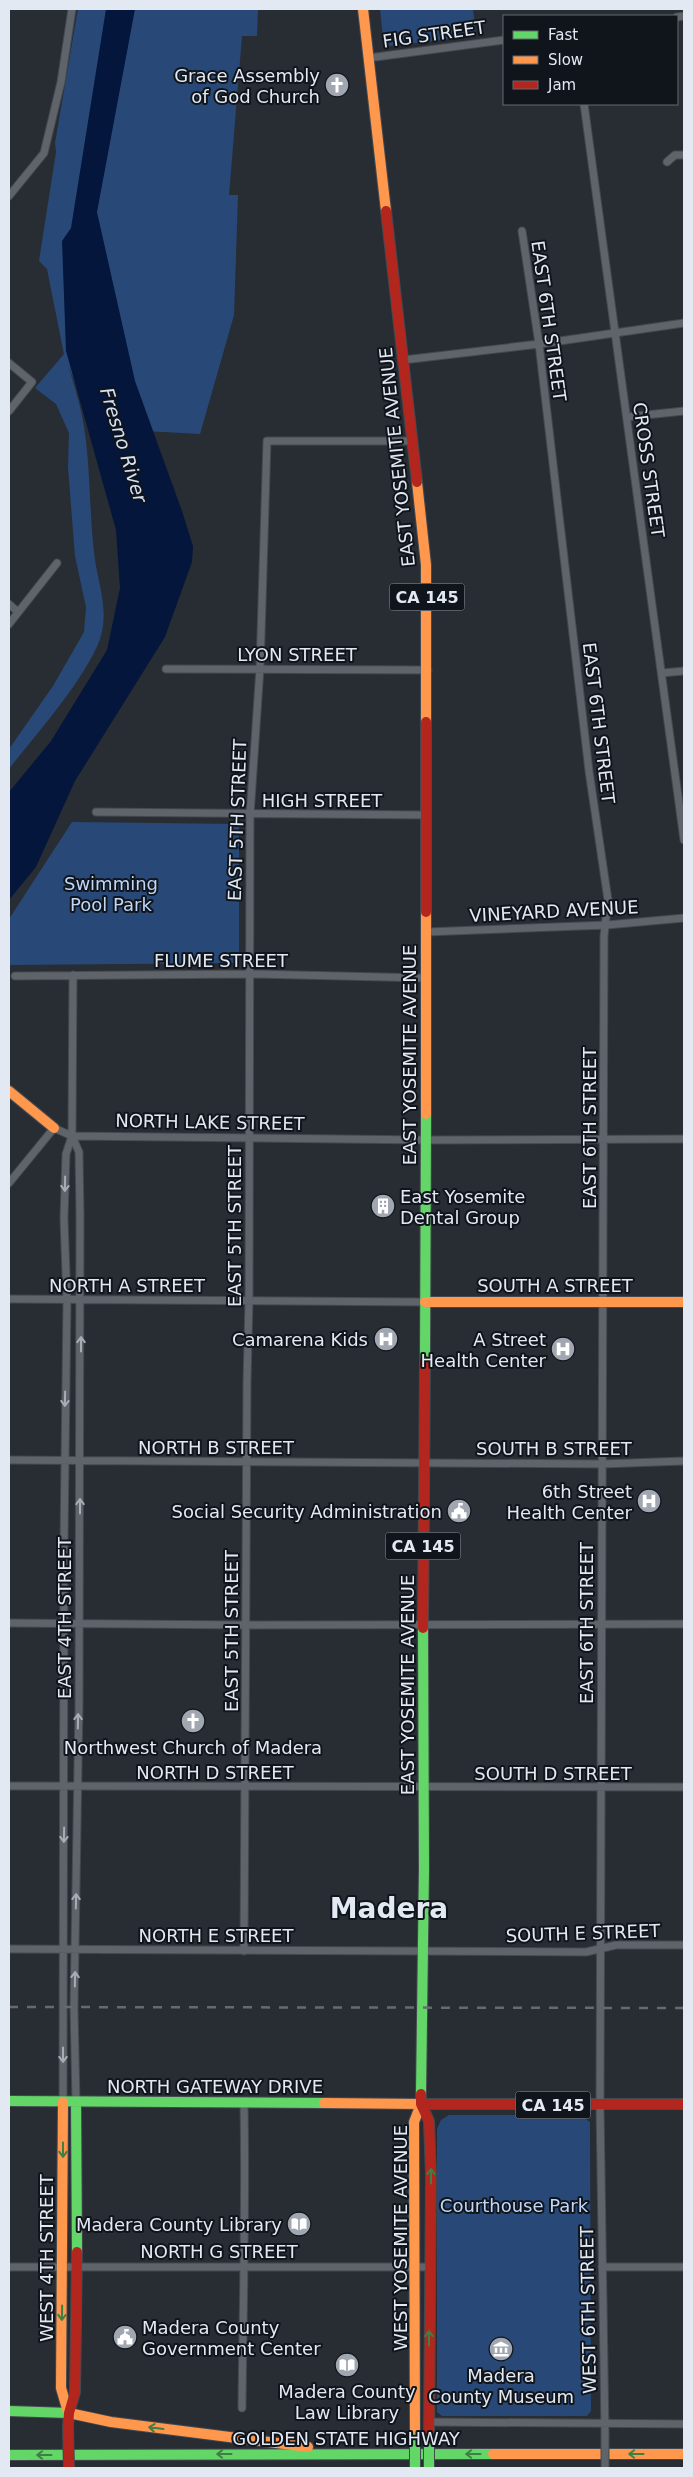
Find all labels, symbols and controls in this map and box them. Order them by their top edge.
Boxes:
legend [503,15,678,105]
street label: FIG STREET [381,16,488,52]
text: Fast [548,26,578,44]
text: Slow [548,51,583,69]
place label: Grace Assembly of God Church [174,65,320,107]
church icon: Grace Assembly of God Church [324,72,350,98]
text: Jam [547,76,576,94]
street label: EAST 6TH STREET [527,239,571,404]
street label: EAST YOSEMITE AVENUE [375,346,419,568]
water label: Fresno River [96,385,152,506]
street label: CROSS STREET [629,401,669,540]
road number: CA 145 [390,584,464,610]
street label: EAST 6TH STREET [579,641,619,806]
street label: LYON STREET [237,644,358,665]
street label: EAST 5TH STREET [224,738,250,901]
street label: HIGH STREET [262,790,383,811]
park label: Swimming Pool Park [64,873,158,915]
street label: VINEYARD AVENUE [469,896,639,926]
street label: EAST YOSEMITE AVENUE [399,945,420,1165]
street label: FLUME STREET [154,950,289,971]
street label: EAST 6TH STREET [579,1046,600,1209]
street label: NORTH LAKE STREET [115,1110,306,1134]
street label: EAST 5TH STREET [224,1144,245,1307]
one-way arrow [60,1175,70,1191]
place label: East Yosemite Dental Group [400,1186,525,1228]
building icon: East Yosemite Dental Group [370,1193,396,1219]
street label: NORTH A STREET [49,1275,206,1296]
street label: SOUTH A STREET [477,1275,634,1296]
hospital icon: Camarena Kids [373,1326,399,1352]
place label: Camarena Kids [232,1329,368,1350]
place label: A Street Health Center [421,1329,547,1371]
one-way arrow [76,1336,86,1352]
hospital icon: A Street Health Center [550,1336,576,1362]
one-way arrow [60,1390,70,1406]
street label: NORTH B STREET [138,1437,295,1458]
street label: SOUTH B STREET [476,1438,633,1459]
place label: 6th Street Health Center [507,1481,633,1523]
hospital icon: 6th Street Health Center [636,1488,662,1514]
one-way arrow [75,1498,85,1514]
public building icon: Social Security Administration [446,1498,472,1524]
place label: Social Security Administration [172,1501,442,1522]
road number: CA 145 [386,1532,460,1560]
street label: EAST 4TH STREET [54,1536,75,1699]
street label: EAST 6TH STREET [576,1541,597,1704]
street label: EAST 5TH STREET [221,1549,242,1712]
street label: EAST YOSEMITE AVENUE [397,1575,418,1795]
church icon: Northwest Church of Madera [180,1708,206,1734]
one-way arrow [73,1713,83,1730]
place label: Northwest Church of Madera [64,1737,322,1758]
street label: NORTH D STREET [136,1762,295,1783]
street label: SOUTH D STREET [474,1763,633,1784]
one-way arrow [59,1827,68,1843]
district label: Madera [330,1892,448,1925]
one-way arrow [71,1893,81,1910]
street label: SOUTH E STREET [505,1920,662,1946]
street label: NORTH E STREET [139,1925,294,1946]
one-way arrow [70,1971,80,1988]
one-way arrow [58,2046,68,2063]
street label: NORTH GATEWAY DRIVE [107,2076,323,2097]
road number: CA 145 [516,2092,590,2118]
street label: WEST YOSEMITE AVENUE [390,2125,411,2351]
one-way arrow [58,2142,68,2158]
one-way arrow [426,2168,436,2184]
street label: WEST 4TH STREET [36,2173,57,2342]
park label: Courthouse Park [440,2195,589,2216]
library icon: Madera County Library [286,2211,312,2237]
place label: Madera County Library [76,2214,282,2235]
street label: WEST 6TH STREET [576,2225,600,2394]
street label: NORTH G STREET [140,2241,299,2262]
one-way arrow [57,2304,67,2321]
place label: Madera County Government Center [142,2317,321,2359]
public building icon: Madera County Government Center [112,2324,138,2350]
one-way arrow [424,2330,434,2346]
museum icon: Madera County Museum [488,2336,514,2362]
library icon: Madera County Law Library [334,2352,360,2378]
place label: Madera County Museum [428,2365,574,2407]
place label: Madera County Law Library [278,2381,416,2423]
one-way arrow [148,2423,164,2433]
street label: GOLDEN STATE HIGHWAY [232,2428,461,2449]
one-way arrow [216,2449,232,2459]
one-way arrow [465,2449,482,2459]
one-way arrow [628,2449,644,2459]
one-way arrow [36,2450,52,2460]

